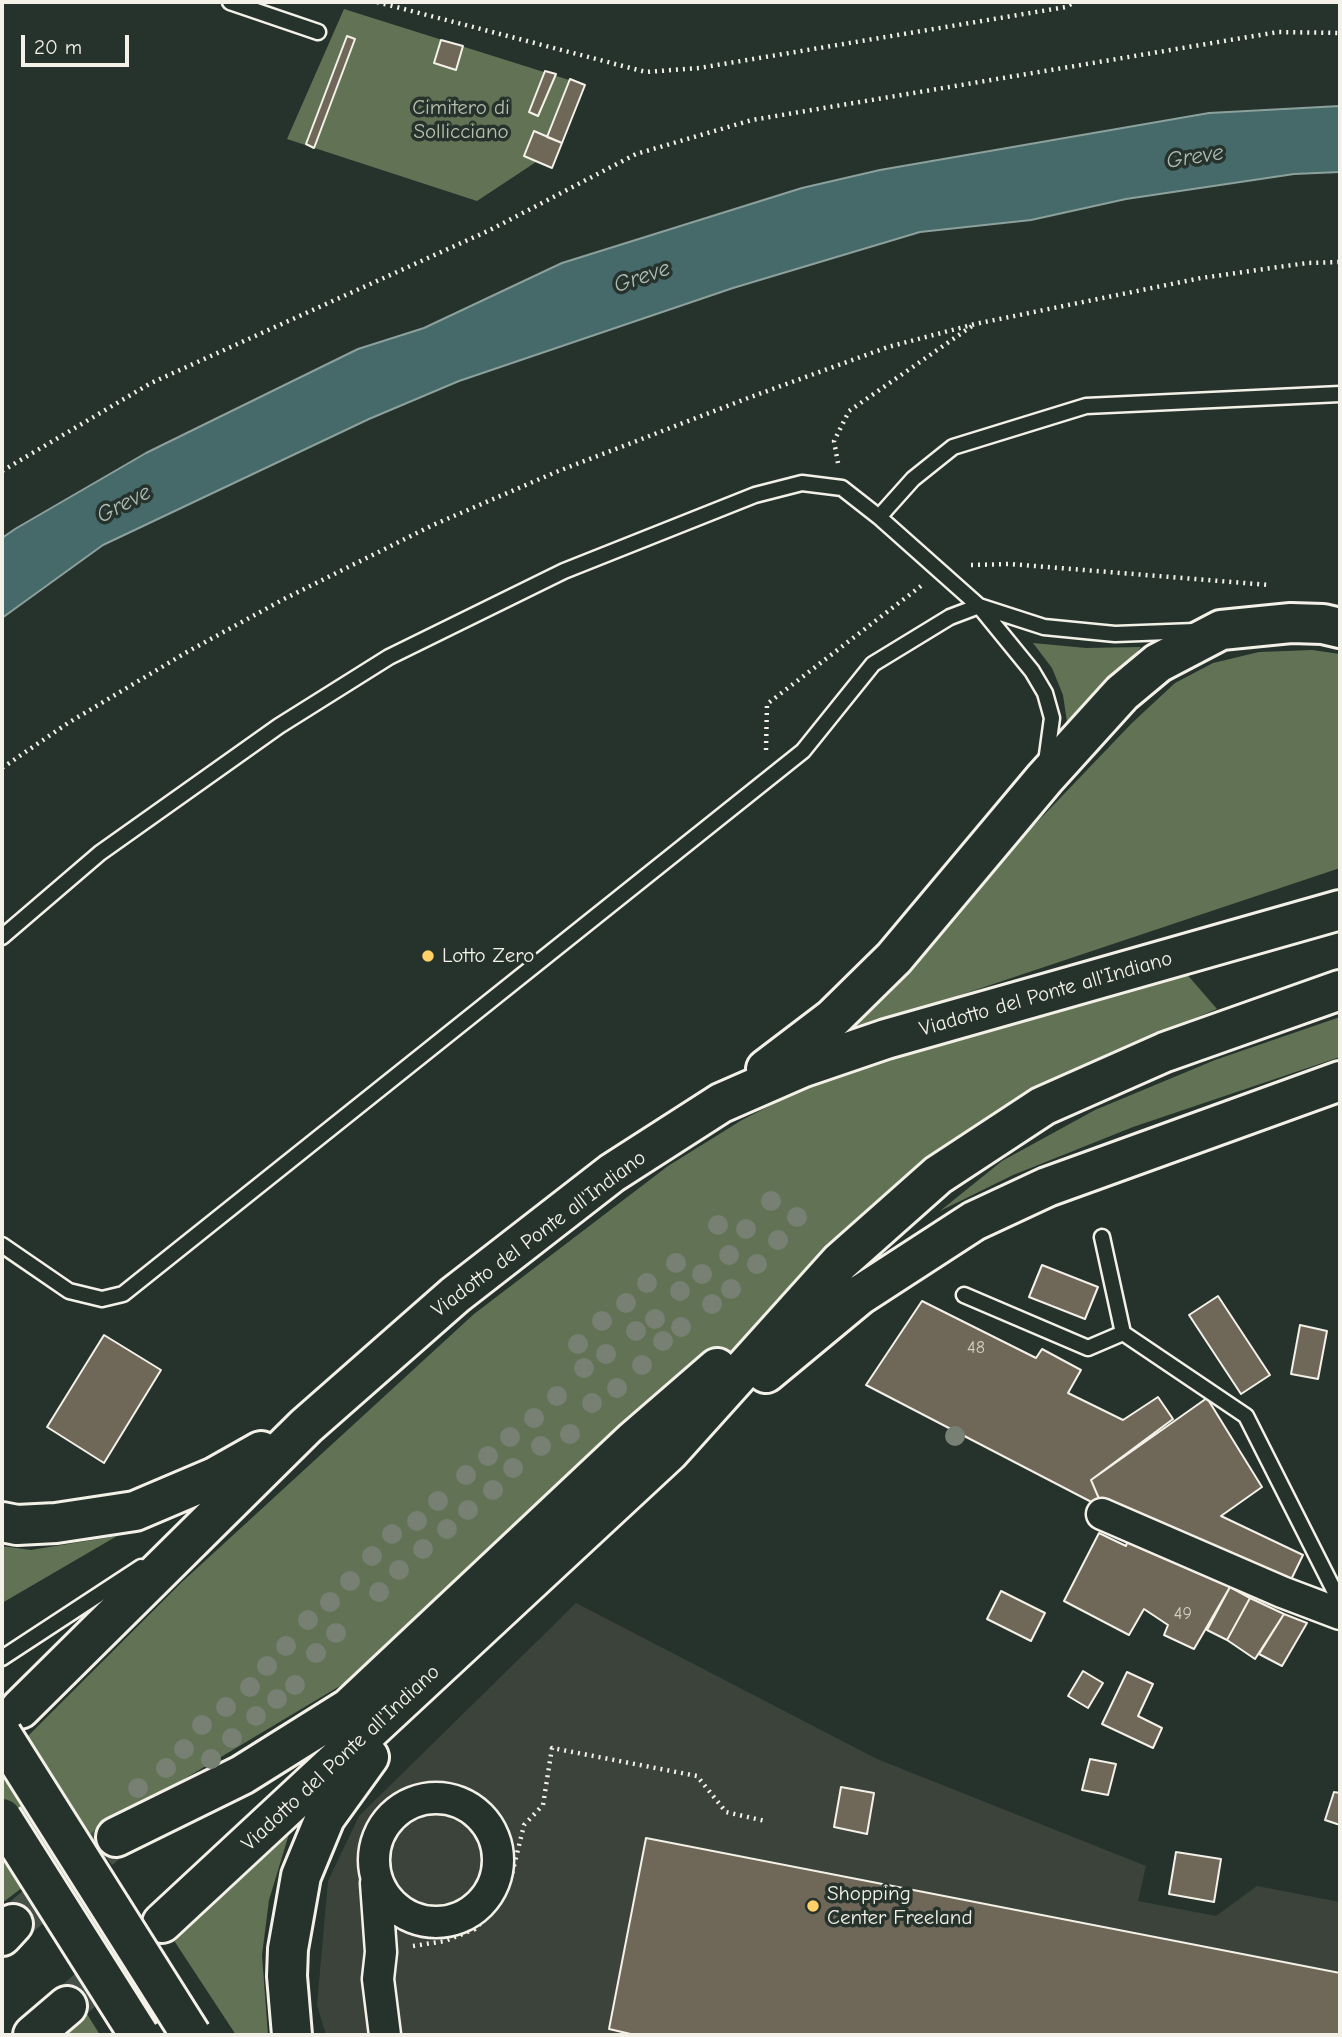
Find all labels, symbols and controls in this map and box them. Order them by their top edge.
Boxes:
scale bar [24,21,133,65]
text: 20 m [34,35,82,59]
park label: Cimitero di Sollicciano [412,95,510,145]
water label: Greve [1164,139,1226,175]
water label: Greve [610,255,674,299]
water label: Greve [92,478,156,530]
place label: Lotto Zero [442,943,534,969]
street label: Viadotto del Ponte all'Indiano [917,946,1175,1042]
marker: Lotto Zero [420,948,436,964]
street label: Viadotto del Ponte all'Indiano [427,1145,651,1323]
house number: 48 [967,1337,985,1359]
house number: 49 [1174,1603,1192,1625]
street label: Viadotto del Ponte all'Indiano [237,1660,445,1856]
place label: Shopping Center Freeland [827,1881,973,1931]
marker: Shopping Center Freeland [805,1898,821,1914]

